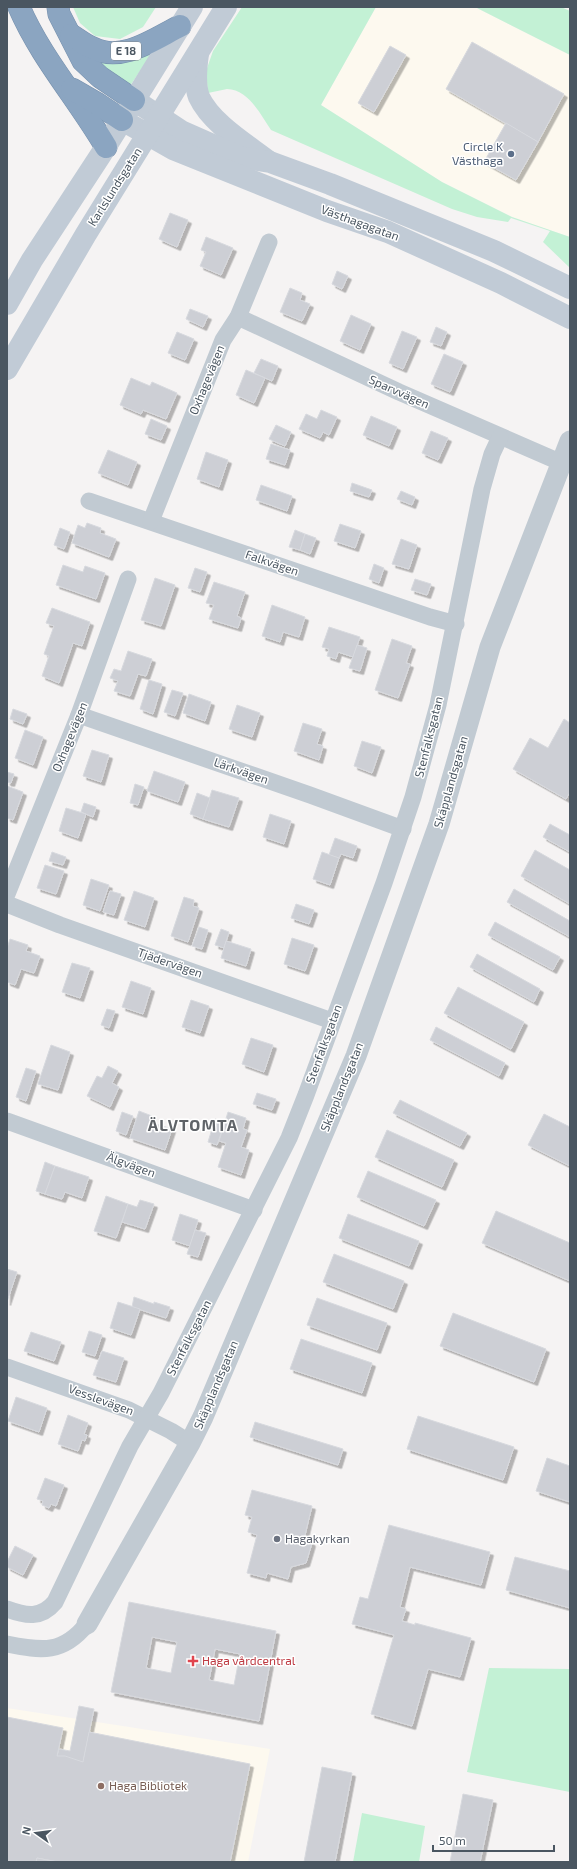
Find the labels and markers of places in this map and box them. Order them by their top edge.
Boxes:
place label: Circle K Västhaga [452,139,503,167]
marker: Circle K Västhaga [506,149,516,159]
place label: Hagakyrkan [285,1531,350,1545]
marker: Hagakyrkan [272,1534,282,1544]
place label: Haga vårdcentral [202,1653,296,1667]
marker: Haga vårdcentral [187,1655,199,1667]
place label: Haga Bibliotek [109,1778,187,1792]
marker: Haga Bibliotek [96,1781,106,1791]

